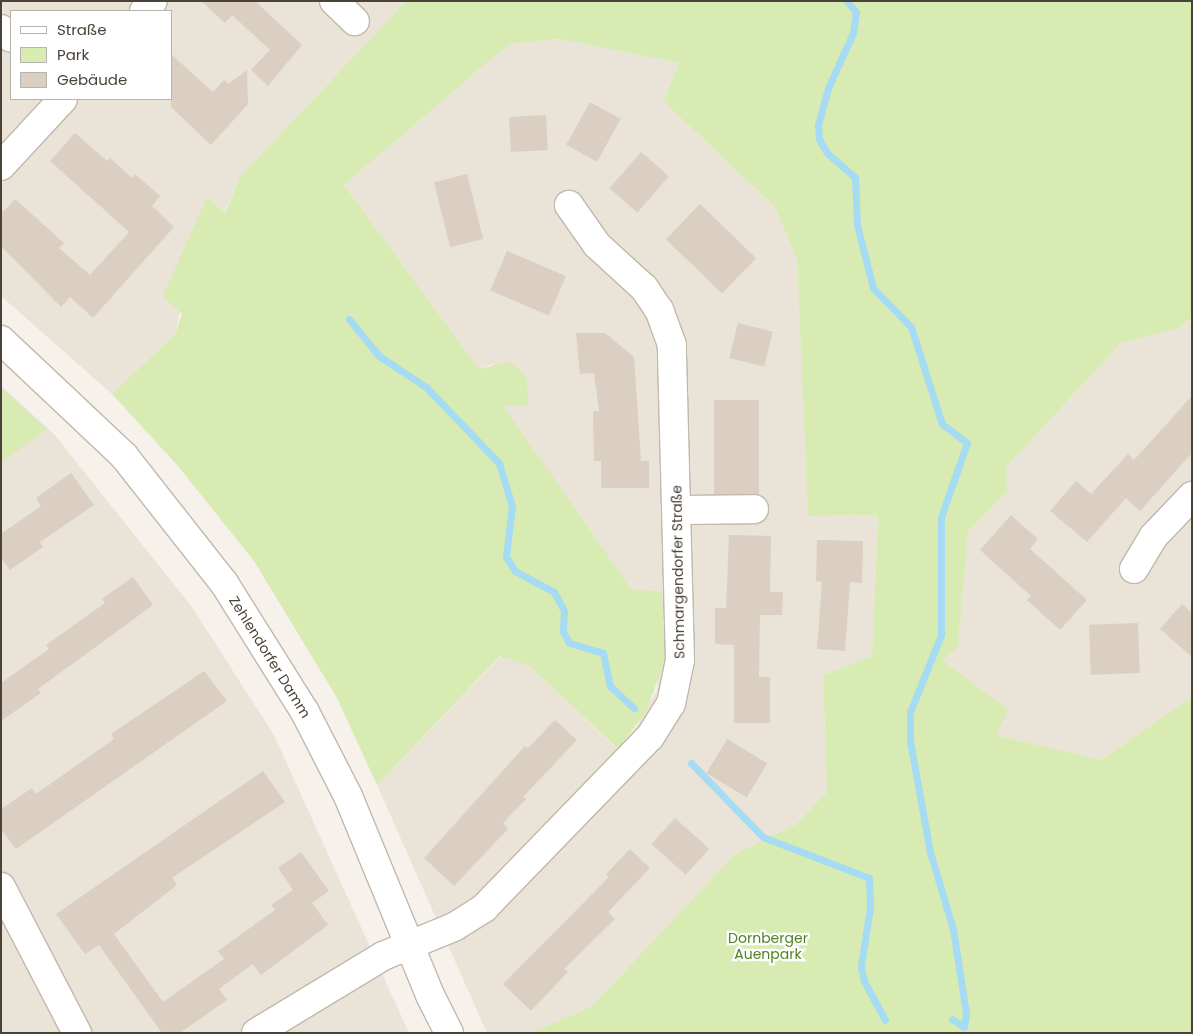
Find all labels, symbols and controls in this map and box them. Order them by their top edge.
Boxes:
legend [10,10,172,100]
text: Straße [57,19,107,40]
text: Park [57,44,89,65]
text: Gebäude [57,69,127,90]
street label: Schmargendorfer Straße [668,485,688,659]
street label: Zehlendorfer Damm [226,593,314,721]
park label: Dornberger Auenpark [728,930,808,962]

